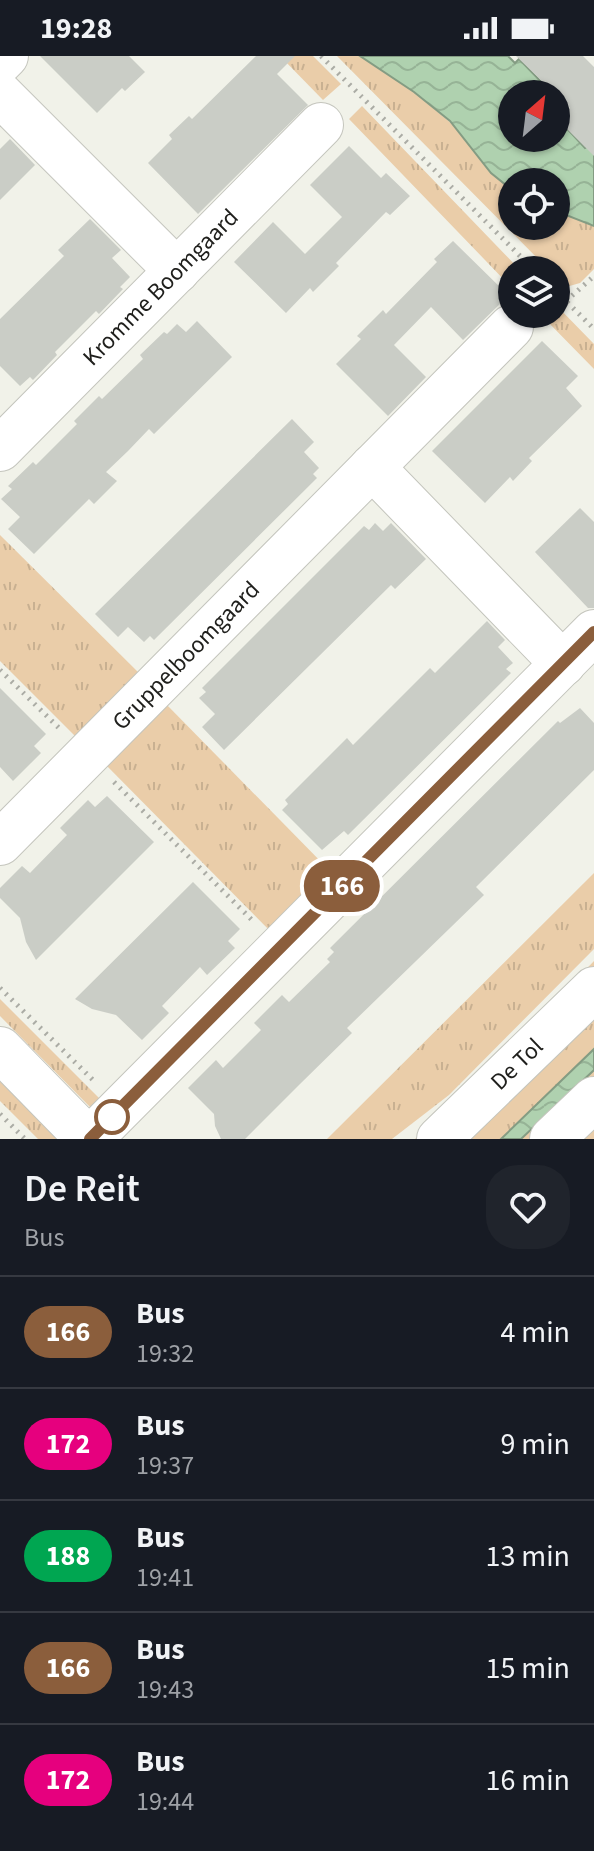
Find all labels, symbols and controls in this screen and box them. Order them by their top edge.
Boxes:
text: 19:28 [40,7,112,50]
north arrow [498,80,570,152]
map controls [498,80,570,328]
button: locate [498,168,570,240]
street label: Kromme Boomgaard [75,201,247,374]
button: layers [498,256,570,328]
street label: Gruppelboomgaard [104,573,268,738]
line badge: 166 [296,860,388,912]
text: 166 [320,866,364,906]
street label: De Tol [483,1030,551,1098]
unlabelled marker [95,1100,129,1134]
text: De Reit [24,1162,140,1216]
button: heart [486,1165,570,1249]
text: Bus [24,1219,64,1256]
text: Bus [136,1292,184,1335]
text: 4 min [500,1311,570,1354]
text: 166 [46,1312,90,1352]
text: 19:32 [136,1335,194,1372]
text: Bus [136,1404,184,1447]
text: 9 min [500,1423,570,1466]
text: 172 [46,1424,90,1464]
text: 19:37 [136,1447,194,1484]
text: Bus [136,1516,184,1559]
text: 13 min [486,1535,570,1578]
text: 188 [46,1536,90,1576]
text: 19:41 [136,1559,194,1596]
text: Bus [136,1628,184,1671]
text: 15 min [486,1647,570,1690]
text: 166 [46,1648,90,1688]
text: 19:43 [136,1671,194,1708]
text: Bus [136,1740,184,1783]
text: 16 min [486,1759,570,1802]
text: 172 [46,1760,90,1800]
text: 19:44 [136,1783,194,1820]

